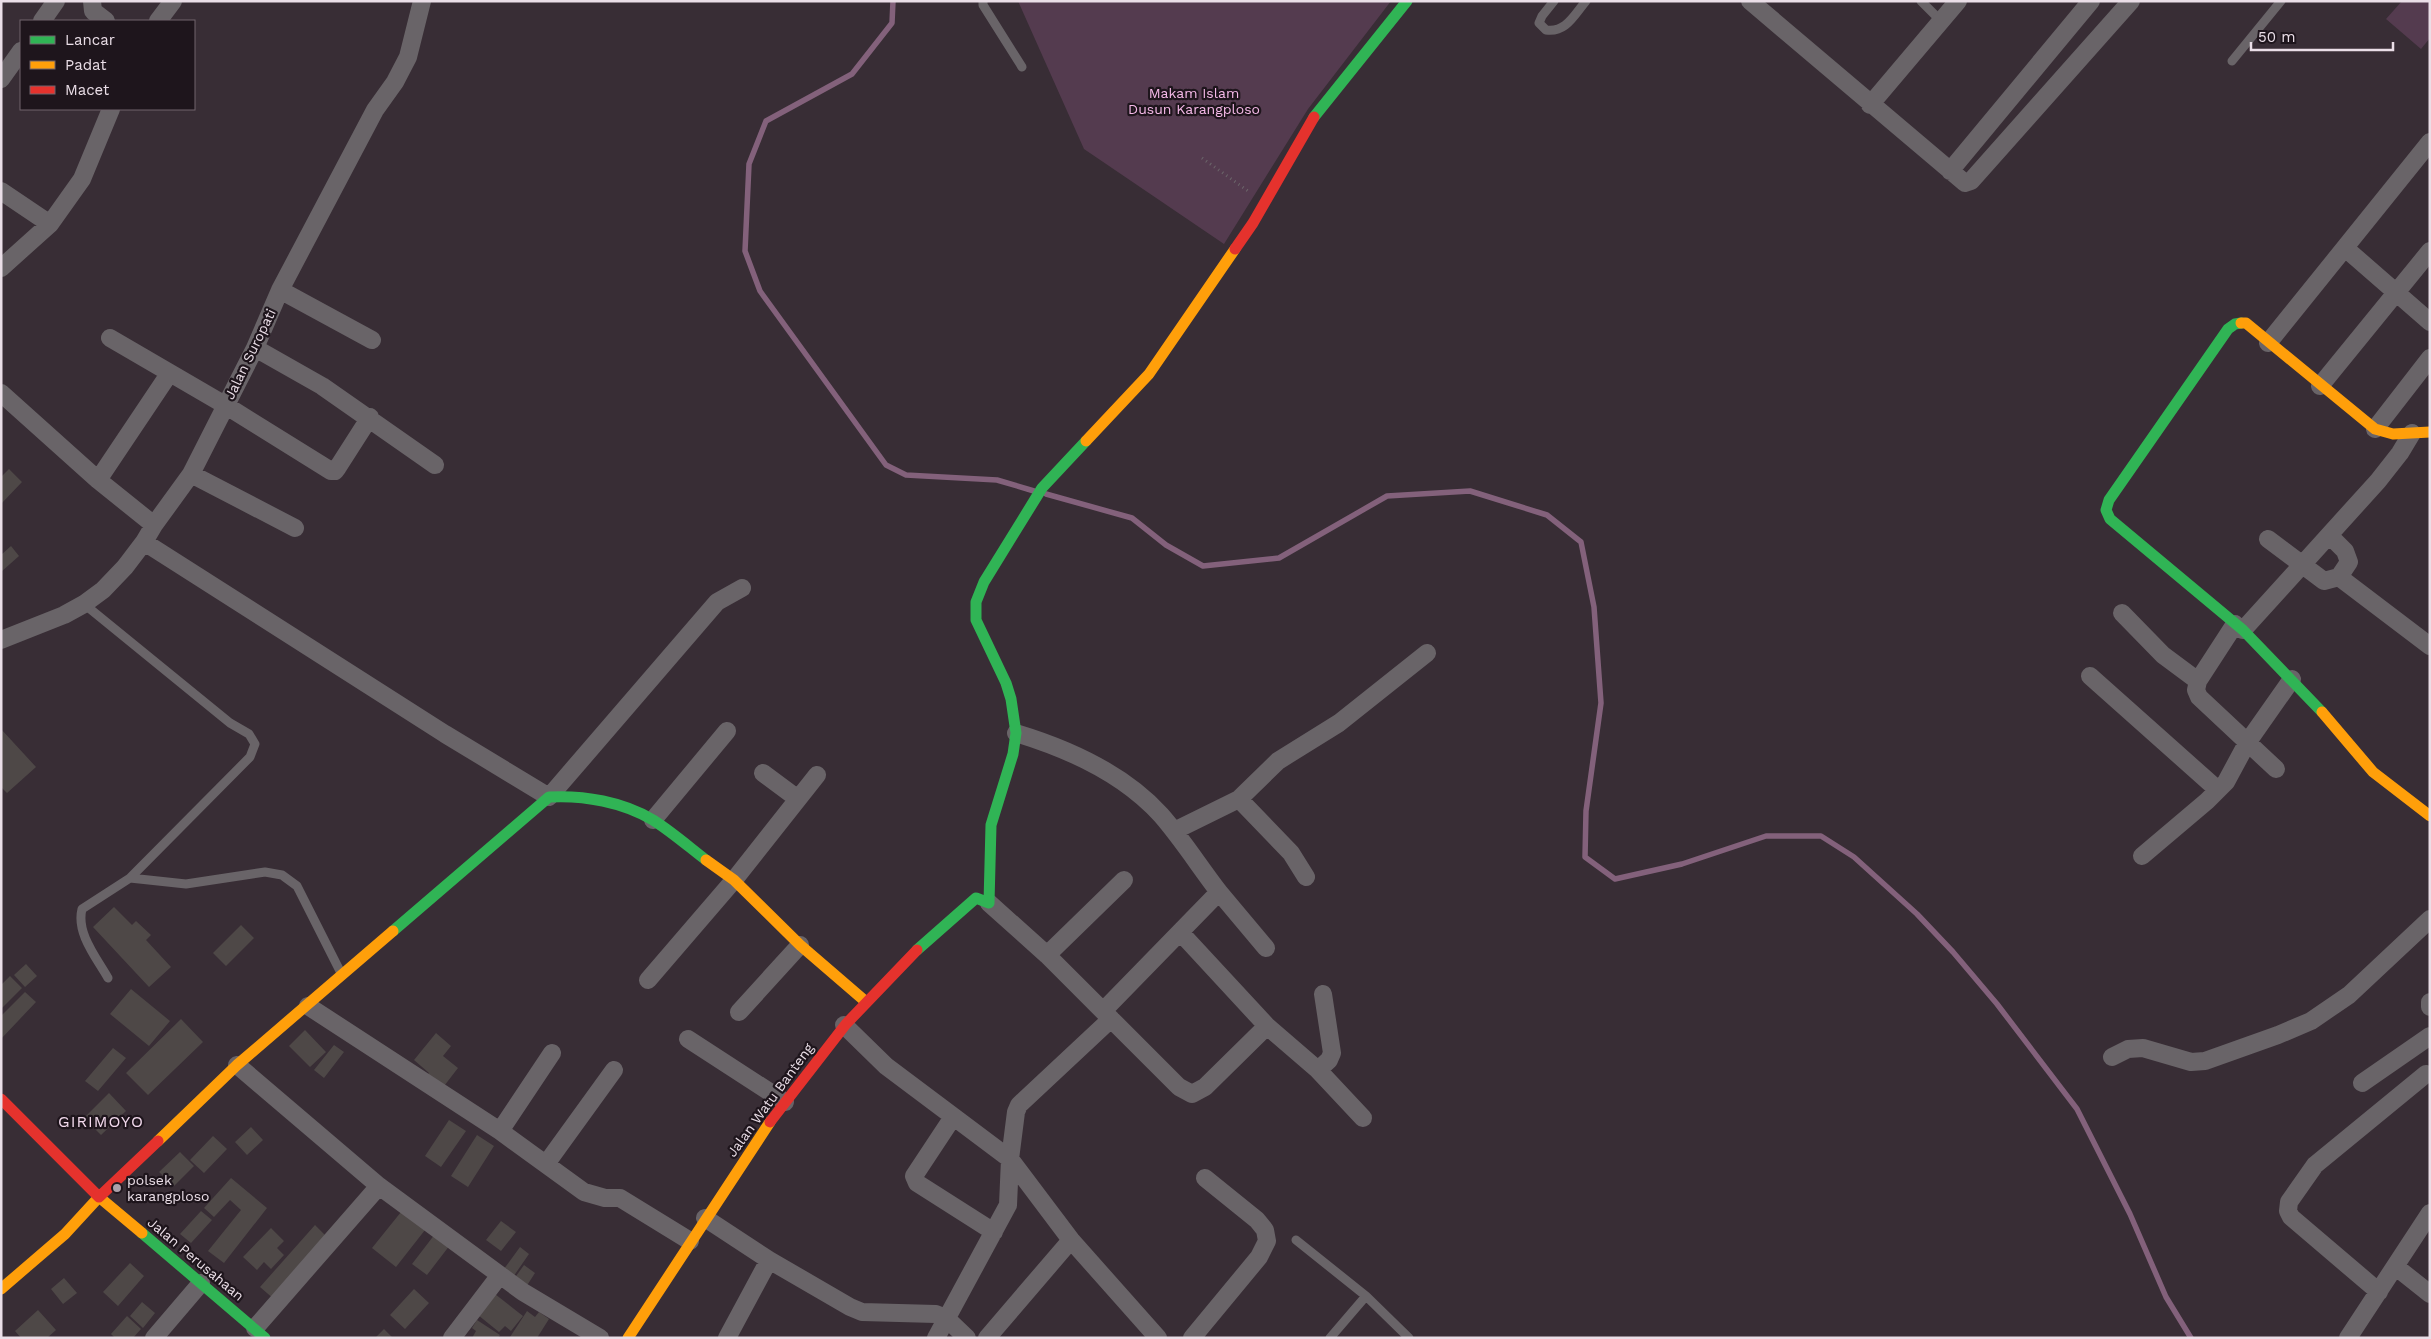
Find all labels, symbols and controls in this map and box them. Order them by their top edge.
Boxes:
legend [20,20,195,110]
scale bar [2251,20,2394,52]
text: 50 m [2258,28,2295,46]
text: Lancar [65,31,115,49]
text: Padat [65,56,107,74]
text: Macet [65,81,110,99]
park label: Makam Islam Dusun Karangploso [1128,85,1260,117]
street label: Jalan Suropati [221,306,279,402]
street label: Jalan Watu Banteng [723,1040,817,1160]
district label: GIRIMOYO [58,1112,144,1131]
place label: polsek karangploso [127,1172,210,1204]
marker: polsek karangploso [111,1182,123,1194]
street label: Jalan Perusahaan [145,1214,247,1304]

